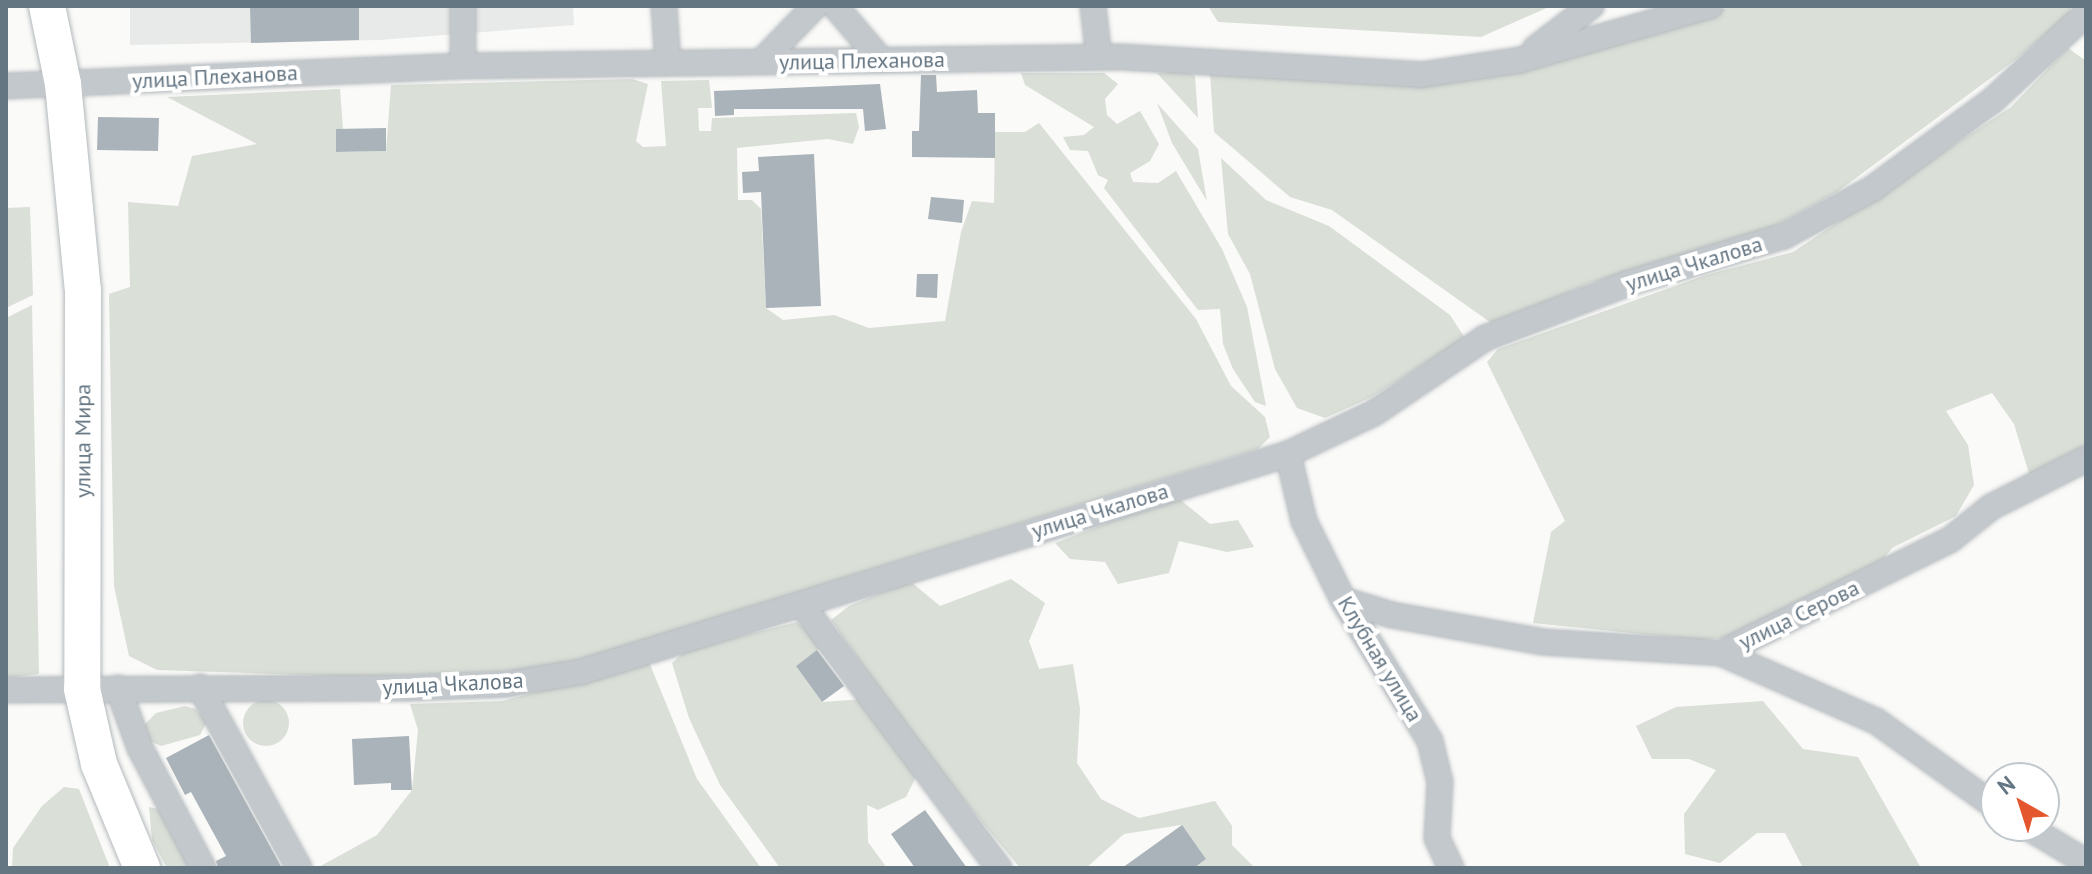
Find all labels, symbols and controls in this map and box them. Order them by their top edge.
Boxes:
street label: улица Плеханова [779,46,945,76]
street label: улица Плеханова [131,59,299,95]
street label: улица Чкалова [1623,231,1765,297]
street label: улица Мира [70,384,96,498]
street label: улица Чкалова [1029,478,1171,544]
street label: улица Серова [1735,575,1863,655]
street label: Клубная улица [1332,591,1428,727]
street label: улица Чкалова [382,667,524,701]
north arrow [1980,762,2060,842]
text: N [1992,769,2021,800]

